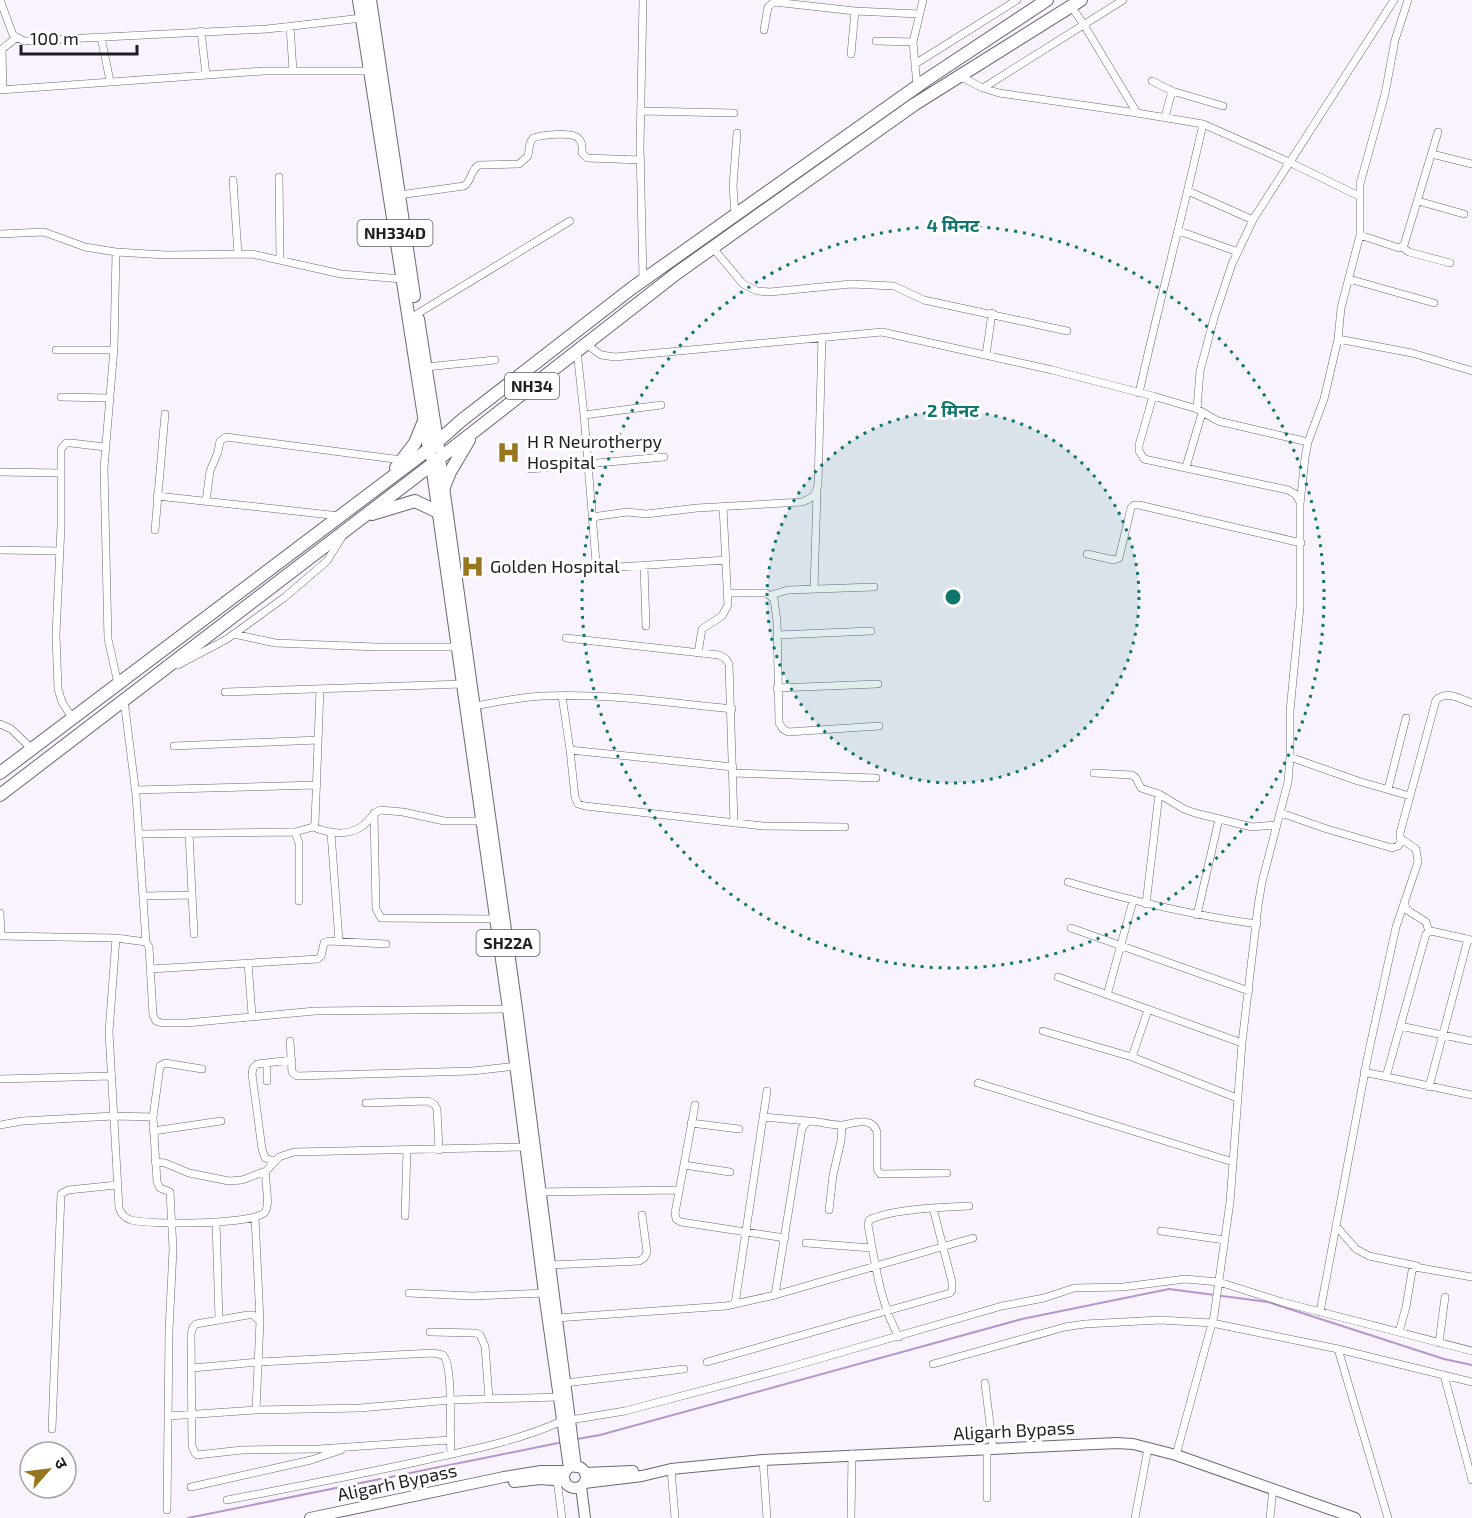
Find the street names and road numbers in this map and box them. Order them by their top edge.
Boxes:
road number: NH334D [358,220,432,246]
road number: NH34 [505,373,559,399]
road number: SH22A [476,930,540,956]
street label: Aligarh Bypass [953,1416,1075,1444]
street label: Aligarh Bypass [335,1459,459,1505]

